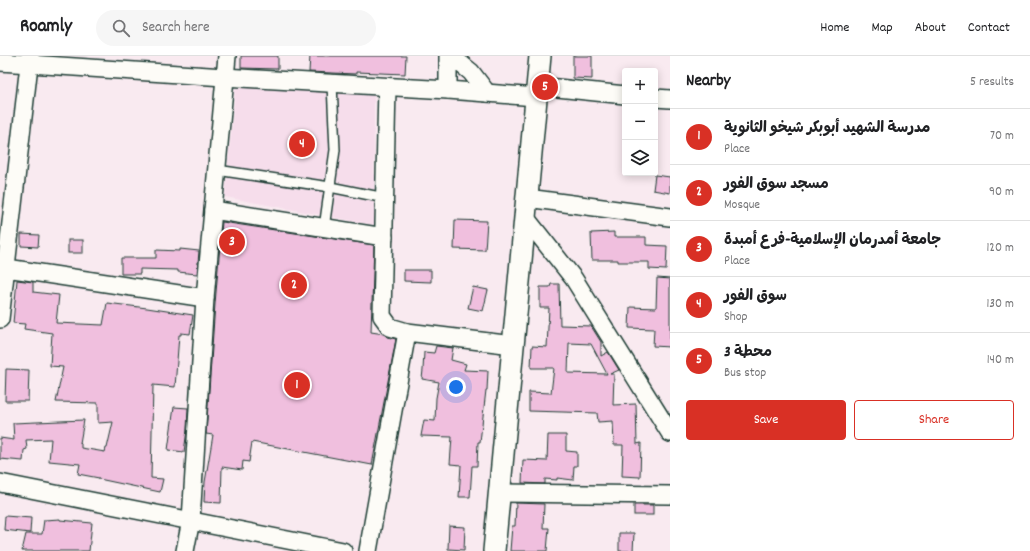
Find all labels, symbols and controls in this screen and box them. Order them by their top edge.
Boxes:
search box [96,10,376,46]
text: Roamly [20,14,72,41]
icon: search [110,17,132,39]
text: Search here [142,17,210,39]
text: Home [820,18,849,38]
text: Map [871,18,893,38]
text: About [915,18,946,38]
text: Contact [968,18,1010,38]
map controls [622,68,658,176]
button: + [622,68,658,104]
text: Nearby [686,70,730,94]
pin: 5 [532,72,558,102]
text: 5 results [970,73,1014,92]
button: − [622,104,658,140]
text: مدرسة الشهيد أبوبكر شيخو الثانوية [724,118,930,140]
text: 1 [698,127,700,146]
text: 70 m [990,127,1014,146]
pin: 4 [289,129,315,159]
button: layers [622,140,658,176]
text: Place [724,140,750,159]
text: مسجد سوق الفور [724,174,829,196]
text: 2 [696,183,702,202]
text: 90 m [989,183,1014,202]
text: Mosque [724,196,760,215]
pin: 3 [219,227,245,257]
text: جامعة أمدرمان الإسلامية-فرع أمبدة [724,230,941,252]
text: 3 [696,239,702,258]
text: 120 m [986,239,1014,258]
text: Place [724,252,750,271]
pin: 2 [281,270,307,300]
text: سوق الفور [724,286,787,308]
text: 4 [696,295,702,314]
text: 130 m [986,295,1014,314]
text: Shop [724,308,747,327]
text: محطة 3 [724,342,772,364]
text: 5 [696,351,702,370]
text: 140 m [987,351,1014,370]
text: Bus stop [724,364,766,383]
pin: 1 [284,370,310,400]
your location [446,377,466,397]
button: Save [686,400,846,440]
button: Share [854,400,1014,440]

